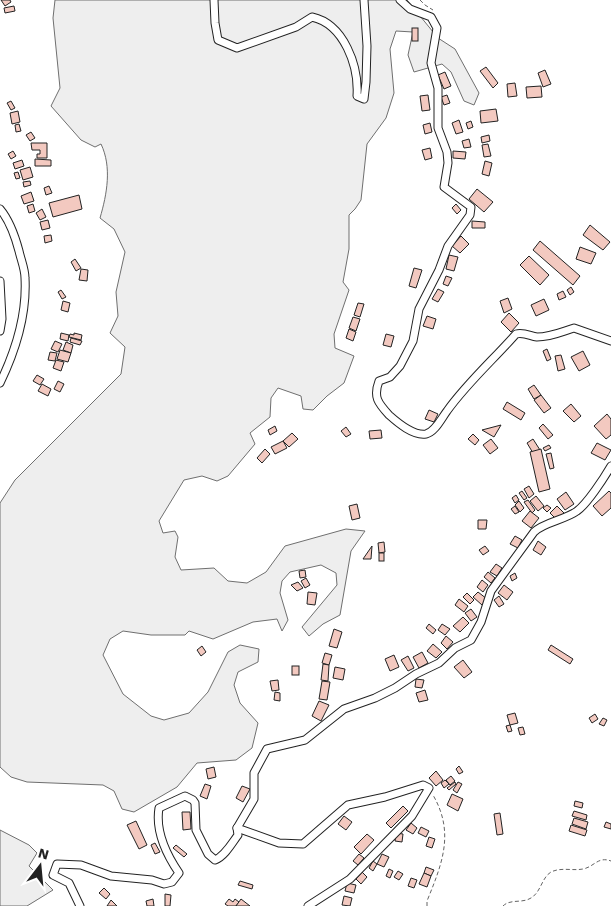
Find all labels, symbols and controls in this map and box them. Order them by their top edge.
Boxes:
north arrow [15,841,65,891]
text: N [36,844,51,863]

